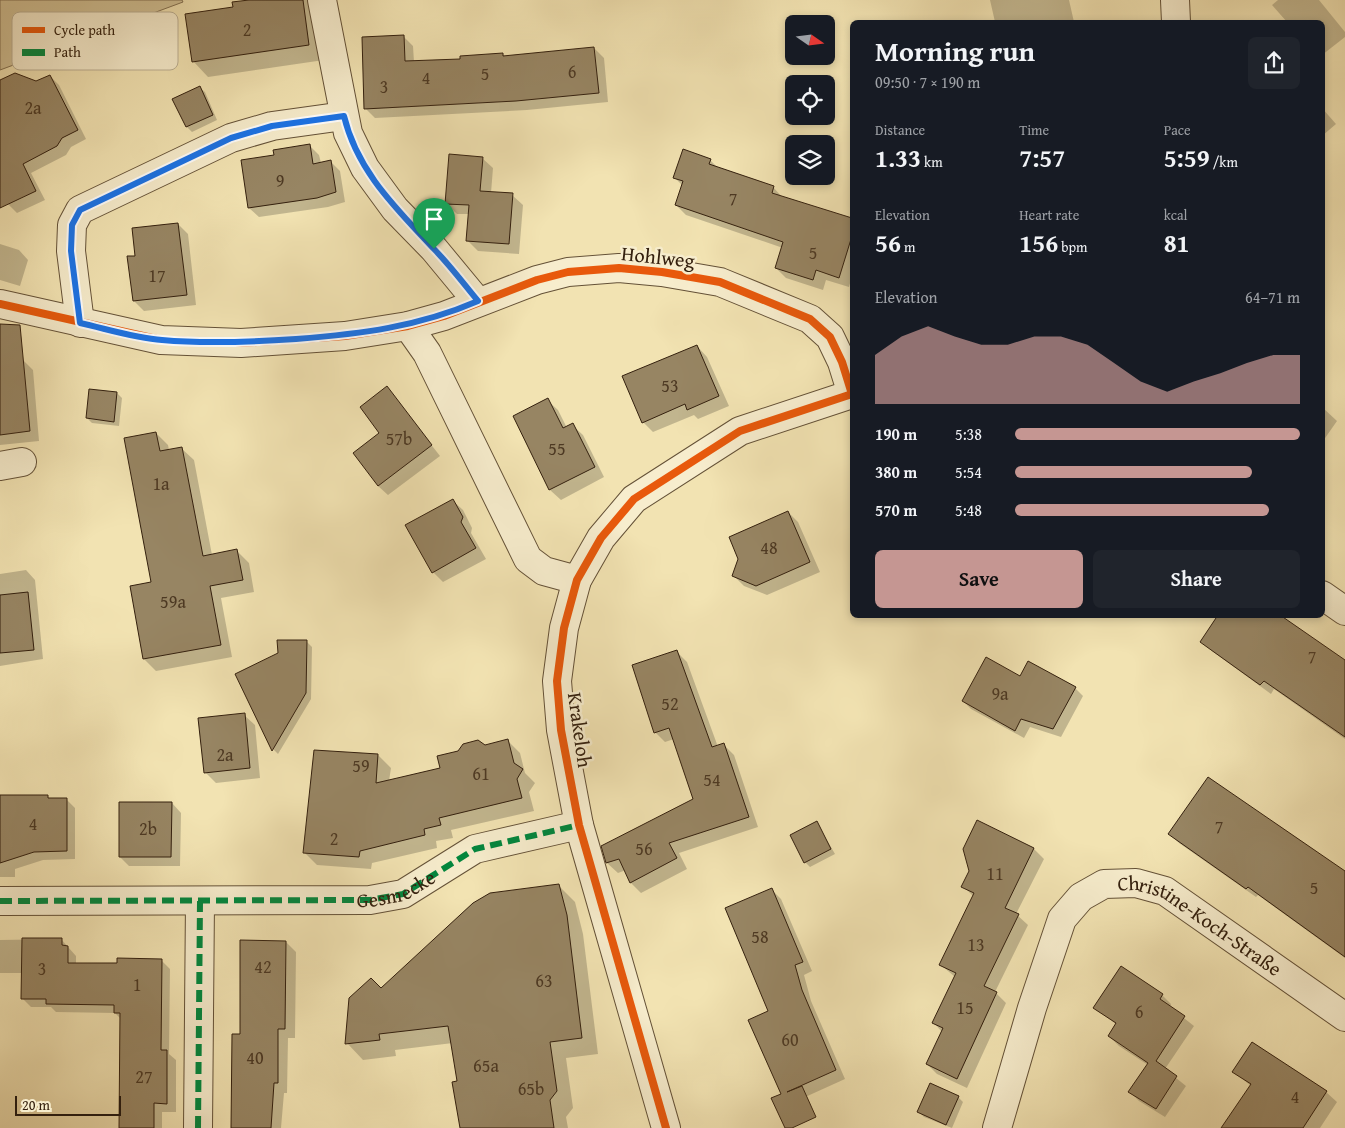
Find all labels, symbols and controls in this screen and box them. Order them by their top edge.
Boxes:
legend [12,12,178,70]
north arrow [785,15,835,65]
map controls [785,15,835,185]
house number: 2 [243,16,251,43]
text: Cycle path [54,20,115,40]
text: Morning run [875,30,1035,71]
button: share [1248,37,1300,89]
text: Path [54,42,81,62]
house number: 6 [568,58,576,85]
house number: 5 [481,60,489,87]
house number: 4 [422,64,430,91]
text: 09:50 · 7 × 190 m [875,70,980,94]
house number: 3 [380,73,388,100]
button: locate [785,75,835,125]
house number: 2a [24,94,42,121]
text: Distance [875,120,925,140]
text: Time [1019,120,1049,140]
text: Pace [1164,120,1191,140]
button: layers [785,135,835,185]
text: 1.33 [875,140,921,176]
text: 7:57 [1019,140,1065,176]
text: 5:59 [1164,140,1210,176]
text: km [921,152,943,172]
text: /km [1210,152,1238,172]
house number: 9 [276,167,284,194]
house number: 7 [729,185,737,212]
pin [413,198,455,249]
icon: arrive [420,205,448,233]
text: Elevation [875,205,930,225]
text: Heart rate [1019,205,1079,225]
text: kcal [1164,205,1188,225]
text: 56 [875,225,901,261]
text: 156 [1019,225,1058,261]
text: 81 [1164,225,1190,261]
text: m [901,237,915,257]
text: bpm [1058,237,1088,257]
street label: Hohlweg [620,238,696,275]
house number: 5 [809,239,817,266]
house number: 17 [148,262,166,289]
text: Elevation [875,285,938,309]
text: 64–71 m [1245,285,1300,309]
house number: 53 [661,372,679,399]
text: 190 m [875,422,917,446]
text: 5:38 [955,422,982,446]
house number: 57b [386,425,412,452]
house number: 55 [548,435,566,462]
text: 380 m [875,460,917,484]
text: 5:54 [955,460,982,484]
house number: 1a [152,470,170,497]
text: 570 m [875,498,917,522]
text: 5:48 [955,498,982,522]
house number: 48 [760,534,778,561]
button: Save [875,550,1083,608]
button: Share [1093,550,1300,608]
house number: 59a [160,588,186,615]
house number: 7 [1308,643,1316,670]
house number: 9a [991,680,1009,707]
house number: 52 [661,690,679,717]
street label: Krakeloh [561,691,600,769]
house number: 2a [216,741,234,768]
house number: 59 [352,752,370,779]
house number: 61 [472,760,490,787]
house number: 54 [703,766,721,793]
house number: 4 [29,810,37,837]
house number: 7 [1215,813,1223,840]
house number: 2b [139,815,157,842]
house number: 2 [330,825,338,852]
house number: 56 [635,835,653,862]
house number: 11 [986,860,1004,887]
street label: Gesmecke [357,862,441,914]
street label: Christine-Koch-Straße [1117,868,1288,983]
house number: 5 [1310,874,1318,901]
house number: 58 [751,923,769,950]
house number: 13 [967,931,985,958]
house number: 42 [254,953,272,980]
house number: 3 [38,955,46,982]
house number: 63 [535,967,553,994]
house number: 1 [133,971,141,998]
house number: 15 [956,994,974,1021]
house number: 6 [1135,998,1143,1025]
house number: 60 [781,1026,799,1053]
house number: 40 [246,1044,264,1071]
house number: 65a [473,1052,499,1079]
house number: 27 [135,1063,153,1090]
house number: 65b [518,1075,544,1102]
house number: 4 [1291,1083,1299,1110]
scale bar [15,1093,121,1116]
text: 20 m [22,1095,50,1115]

